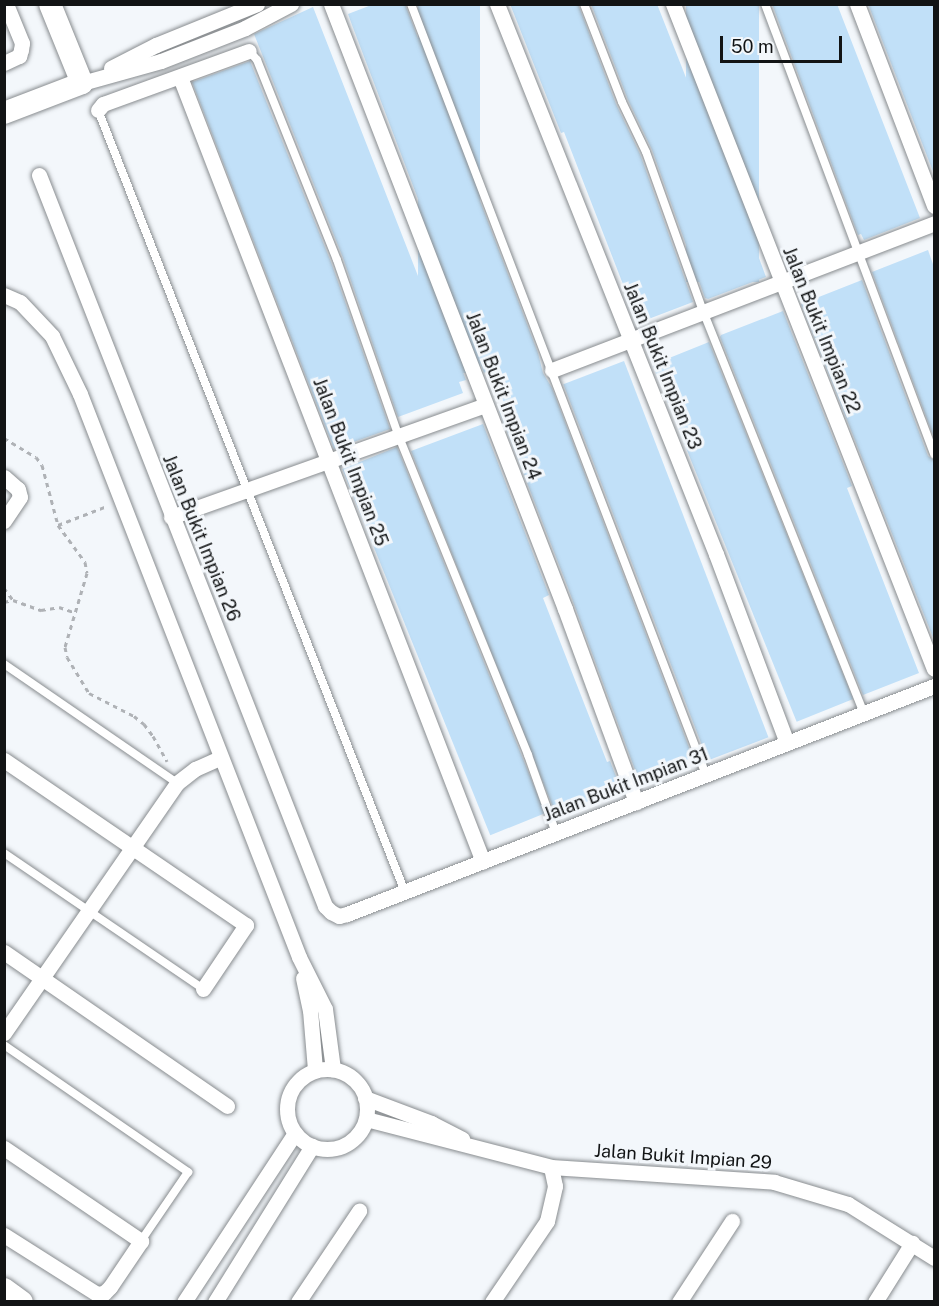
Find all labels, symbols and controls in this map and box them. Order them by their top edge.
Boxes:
scale bar [723,24,844,62]
text: 50 m [731,36,774,57]
street label: Jalan Bukit Impian 22 [778,244,864,416]
street label: Jalan Bukit Impian 23 [619,279,705,453]
street label: Jalan Bukit Impian 24 [461,309,545,483]
street label: Jalan Bukit Impian 25 [308,375,392,549]
street label: Jalan Bukit Impian 26 [158,451,244,625]
street label: Jalan Bukit Impian 31 [541,744,711,826]
street label: Jalan Bukit Impian 29 [593,1140,773,1174]

